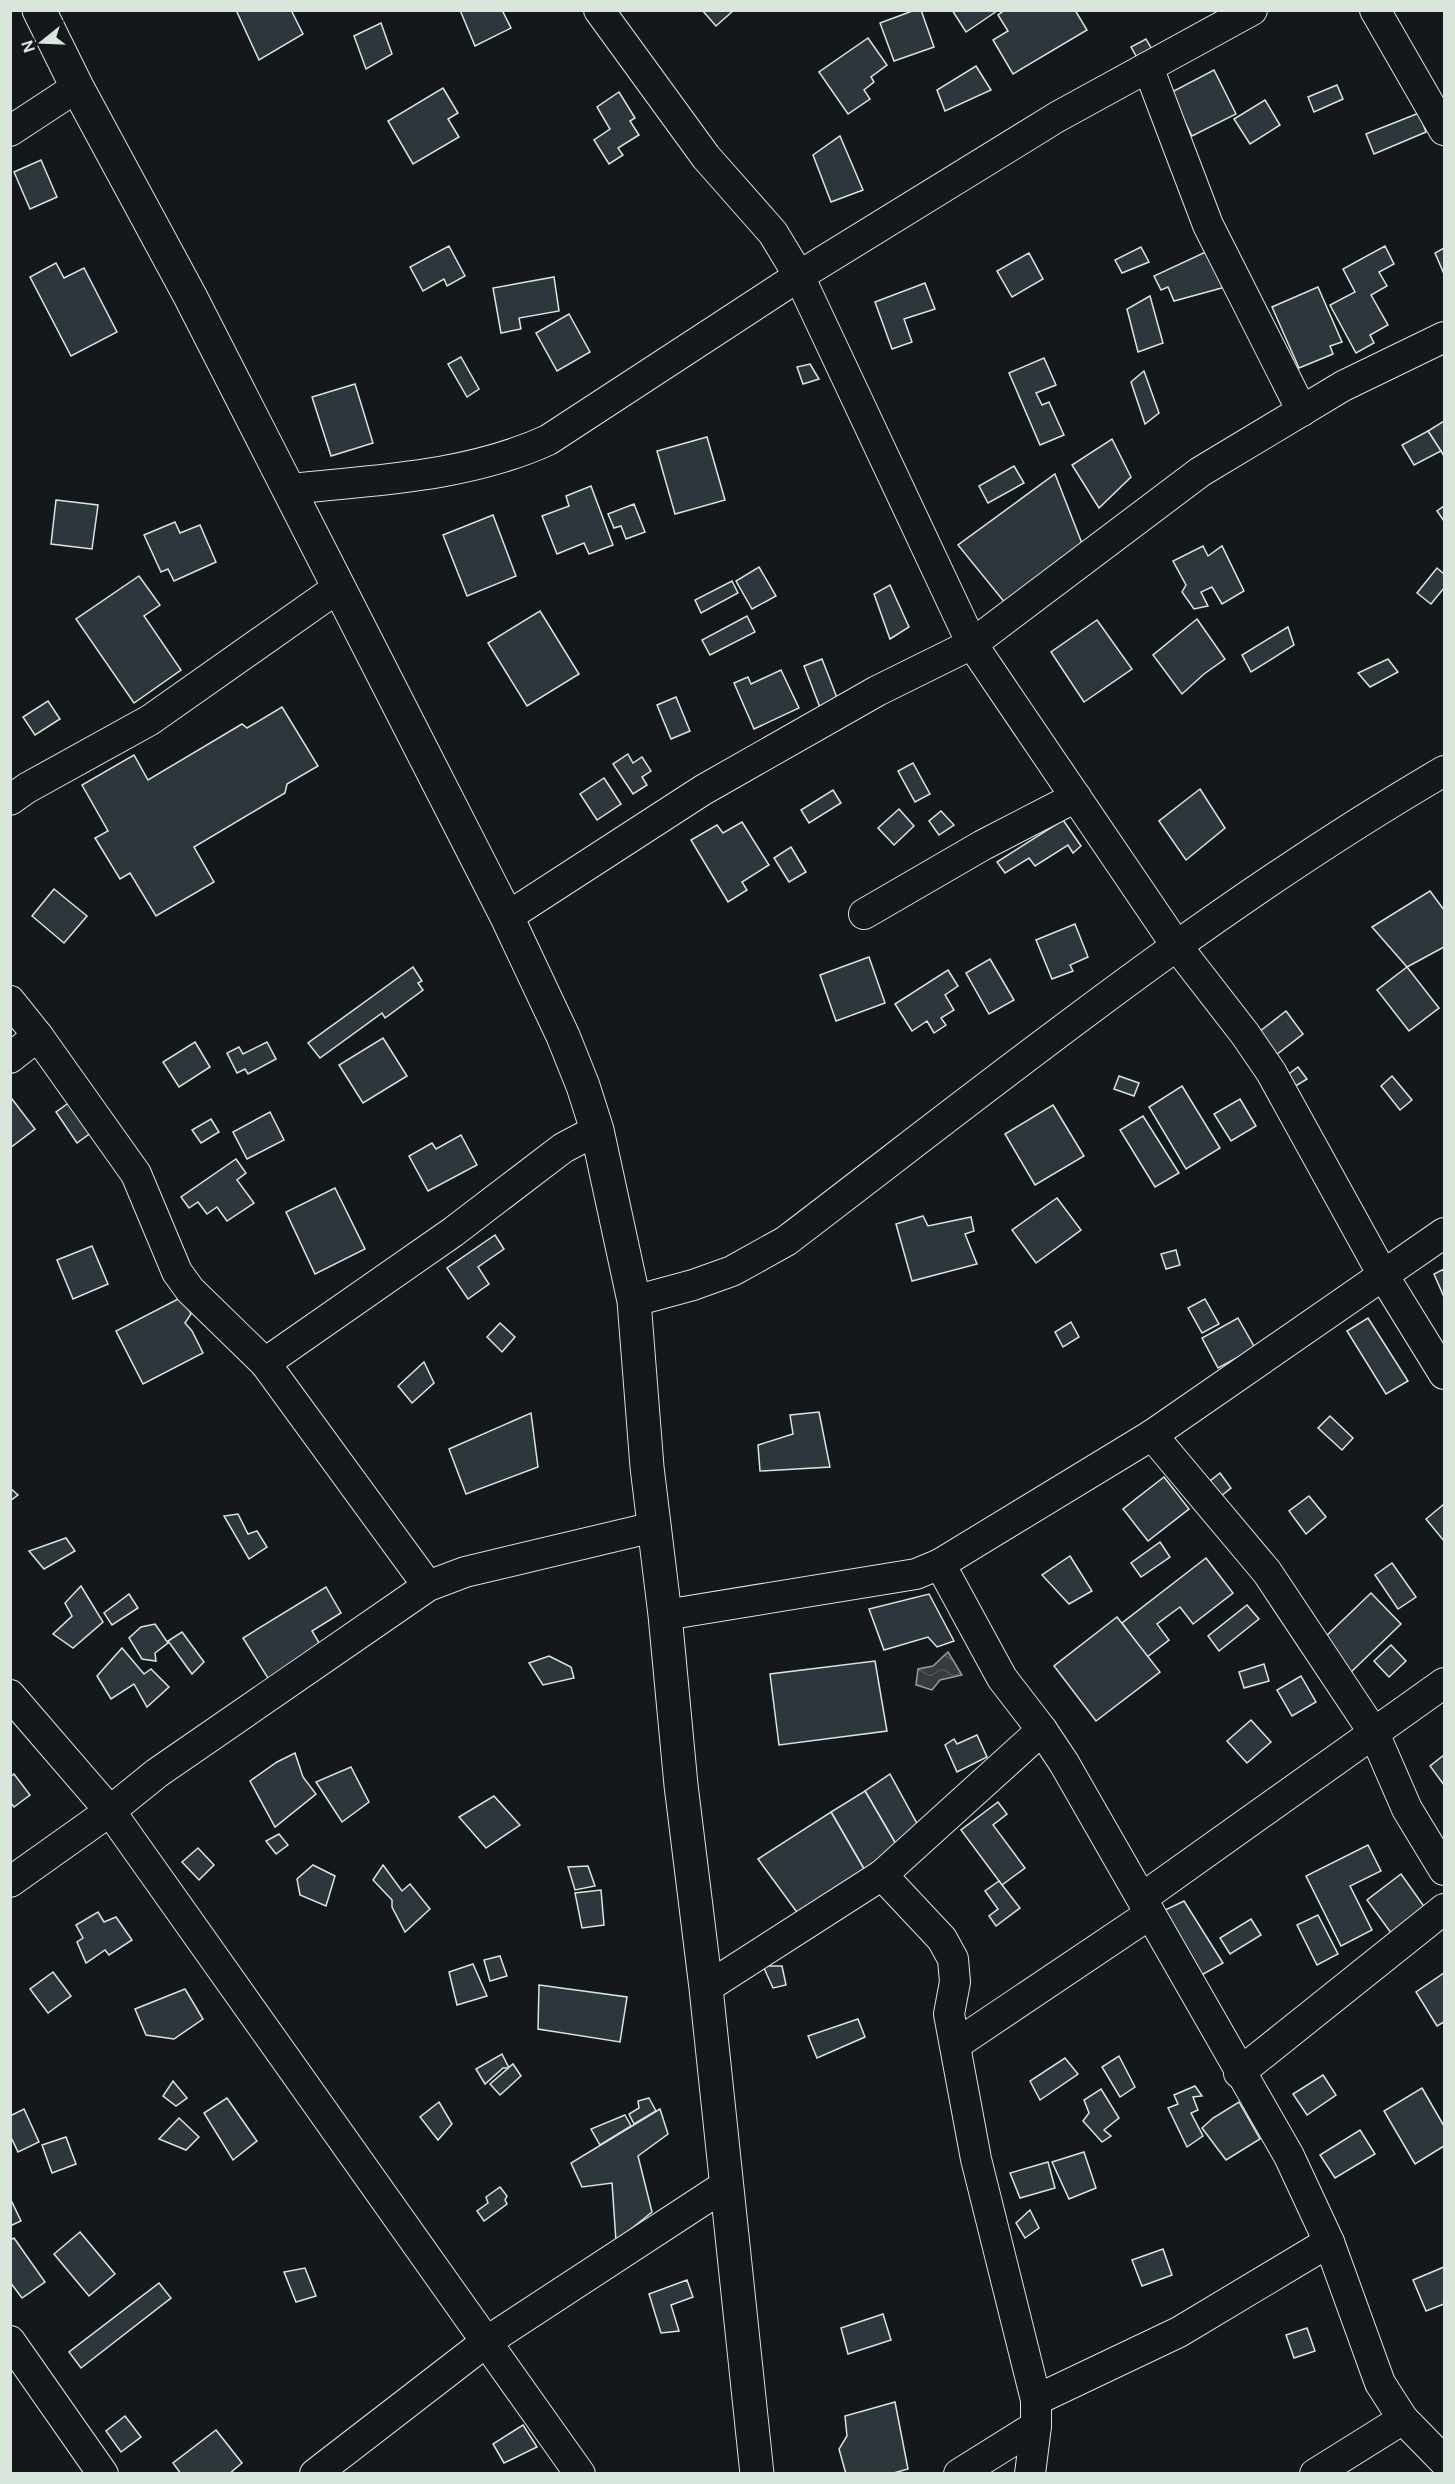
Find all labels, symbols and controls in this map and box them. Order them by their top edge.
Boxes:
north arrow [12,12,72,72]
text: N [16,38,40,55]

